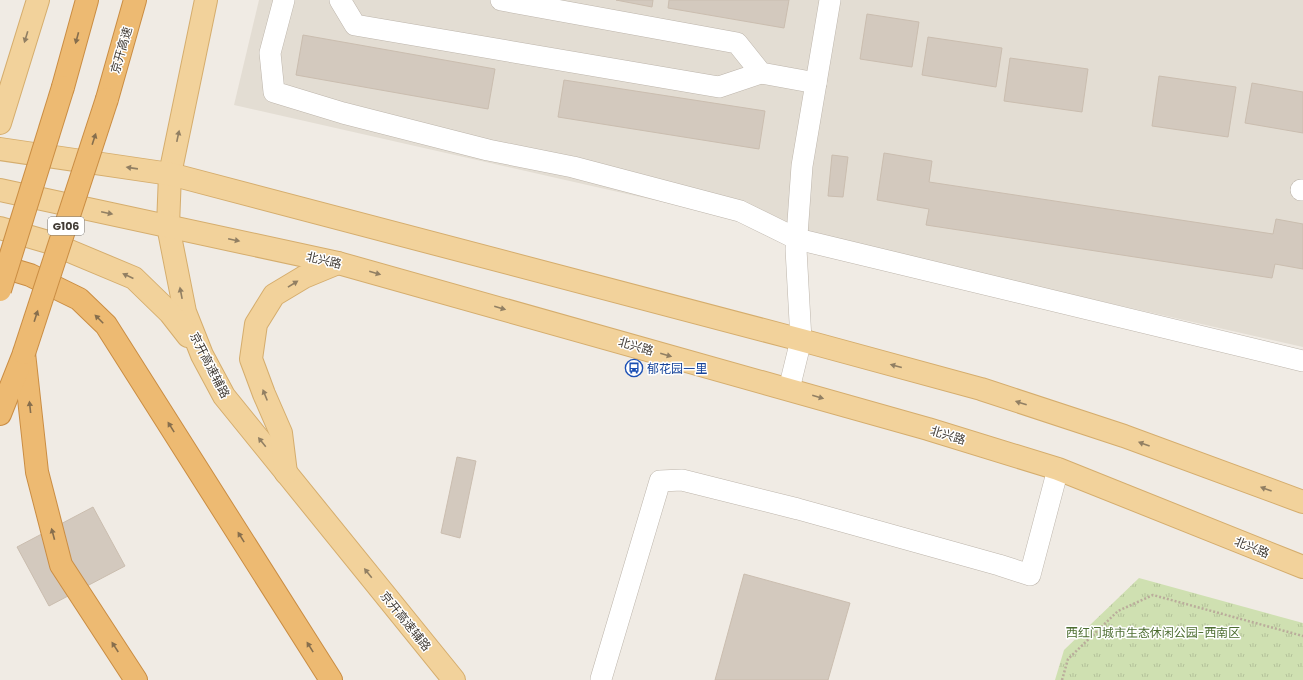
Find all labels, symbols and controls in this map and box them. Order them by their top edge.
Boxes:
street label: 京开高速 [106,25,136,75]
one-way arrow [23,32,29,44]
one-way arrow [74,32,80,44]
one-way arrow [175,130,181,142]
one-way arrow [91,133,97,145]
one-way arrow [125,165,138,171]
one-way arrow [100,211,113,217]
road number: G106 [48,217,84,235]
one-way arrow [227,238,240,244]
street label: 北兴路 [305,248,343,272]
one-way arrow [369,271,381,277]
one-way arrow [122,273,134,279]
one-way arrow [287,280,299,287]
one-way arrow [178,287,184,299]
one-way arrow [495,305,507,311]
one-way arrow [33,310,39,322]
one-way arrow [94,314,104,324]
street label: 京开高速辅路 [186,329,234,401]
street label: 北兴路 [616,333,656,359]
one-way arrow [660,352,672,358]
bus stop icon: 郁花园一里 [624,358,644,378]
place label: 郁花园一里 [647,360,707,377]
one-way arrow [890,363,902,369]
one-way arrow [262,389,268,401]
one-way arrow [812,395,824,401]
one-way arrow [1015,399,1027,405]
one-way arrow [26,401,33,413]
one-way arrow [167,422,175,432]
street label: 北兴路 [928,422,968,448]
one-way arrow [258,437,266,448]
one-way arrow [1138,440,1150,446]
one-way arrow [1260,485,1272,491]
one-way arrow [50,528,56,540]
one-way arrow [237,531,244,543]
street label: 北兴路 [1232,532,1272,562]
one-way arrow [364,568,372,579]
street label: 京开高速辅路 [377,588,435,654]
park label: 西红门城市生态休闲公园-西南区 [1066,624,1240,641]
one-way arrow [111,642,119,652]
one-way arrow [306,642,314,652]

